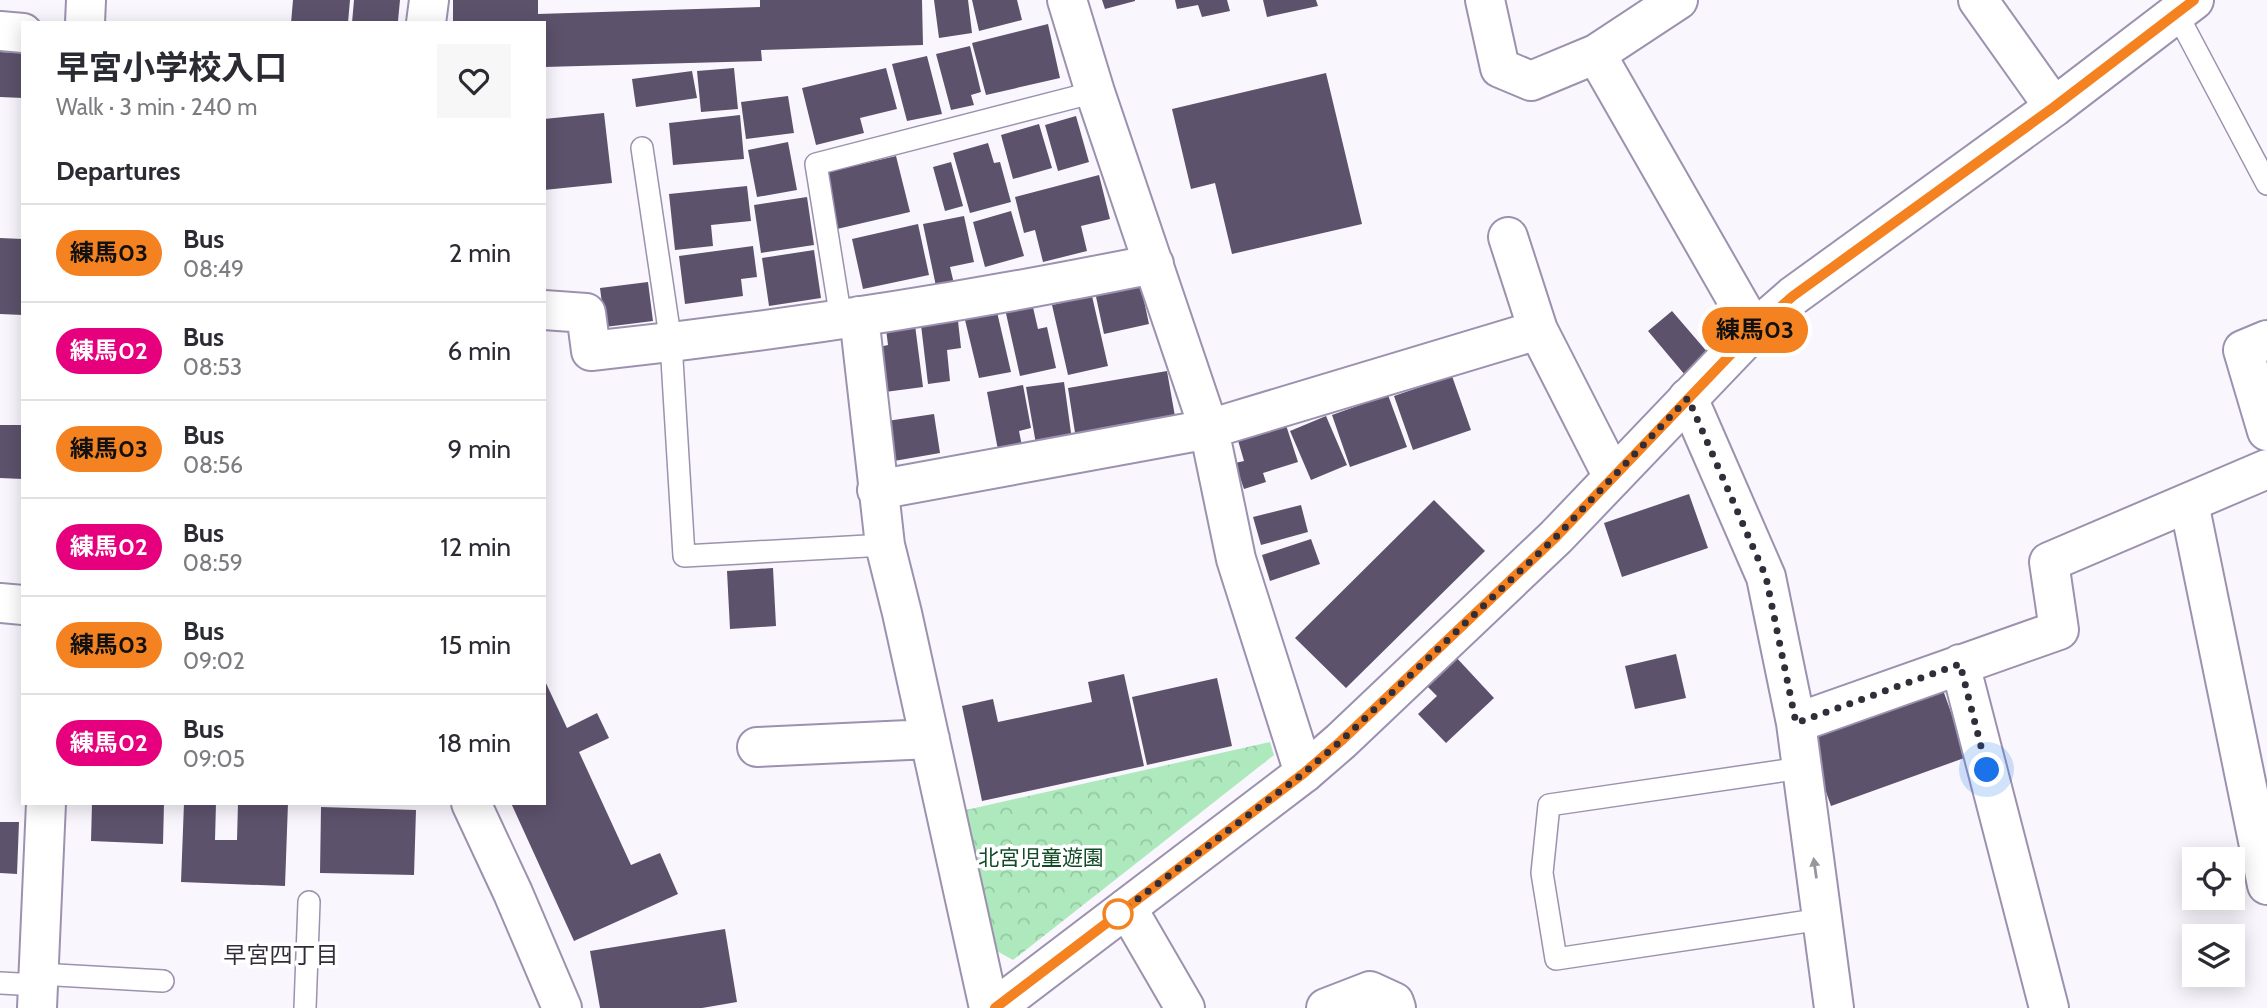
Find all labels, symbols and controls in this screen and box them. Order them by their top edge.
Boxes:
button: heart [437,44,511,118]
text: 早宮小学校入口 [56,47,287,87]
text: Walk · 3 min · 240 m [56,93,258,121]
text: Departures [56,155,180,187]
text: Bus [183,223,224,255]
text: 2 min [449,237,511,269]
text: 練馬03 [70,238,148,267]
text: 08:49 [183,255,244,283]
line badge: 練馬03 [1706,307,1804,353]
text: 練馬03 [1716,315,1794,344]
text: Bus [183,321,224,353]
text: 6 min [448,335,511,367]
text: 練馬02 [70,336,148,365]
text: 08:53 [183,353,242,381]
text: Bus [183,419,224,451]
text: 9 min [448,433,511,465]
text: 練馬03 [70,434,148,463]
text: 08:56 [183,451,243,479]
text: Bus [183,517,224,549]
text: 12 min [440,531,511,563]
text: 練馬02 [70,532,148,561]
text: 08:59 [183,549,243,577]
text: Bus [183,615,224,647]
text: 15 min [440,629,511,661]
text: 練馬03 [70,630,148,659]
text: 09:02 [183,647,245,675]
text: Bus [183,713,224,745]
text: 18 min [438,727,511,759]
text: 練馬02 [70,728,148,757]
text: 09:05 [183,745,245,773]
your location [1969,752,2004,787]
park label: 北宮児童遊園 [978,845,1104,870]
map controls [2182,847,2245,987]
button: locate [2182,847,2245,910]
one-way arrow [1809,856,1820,878]
unlabelled marker [1103,899,1133,929]
button: layers [2182,924,2245,987]
district label: 早宮四丁目 [224,941,339,969]

